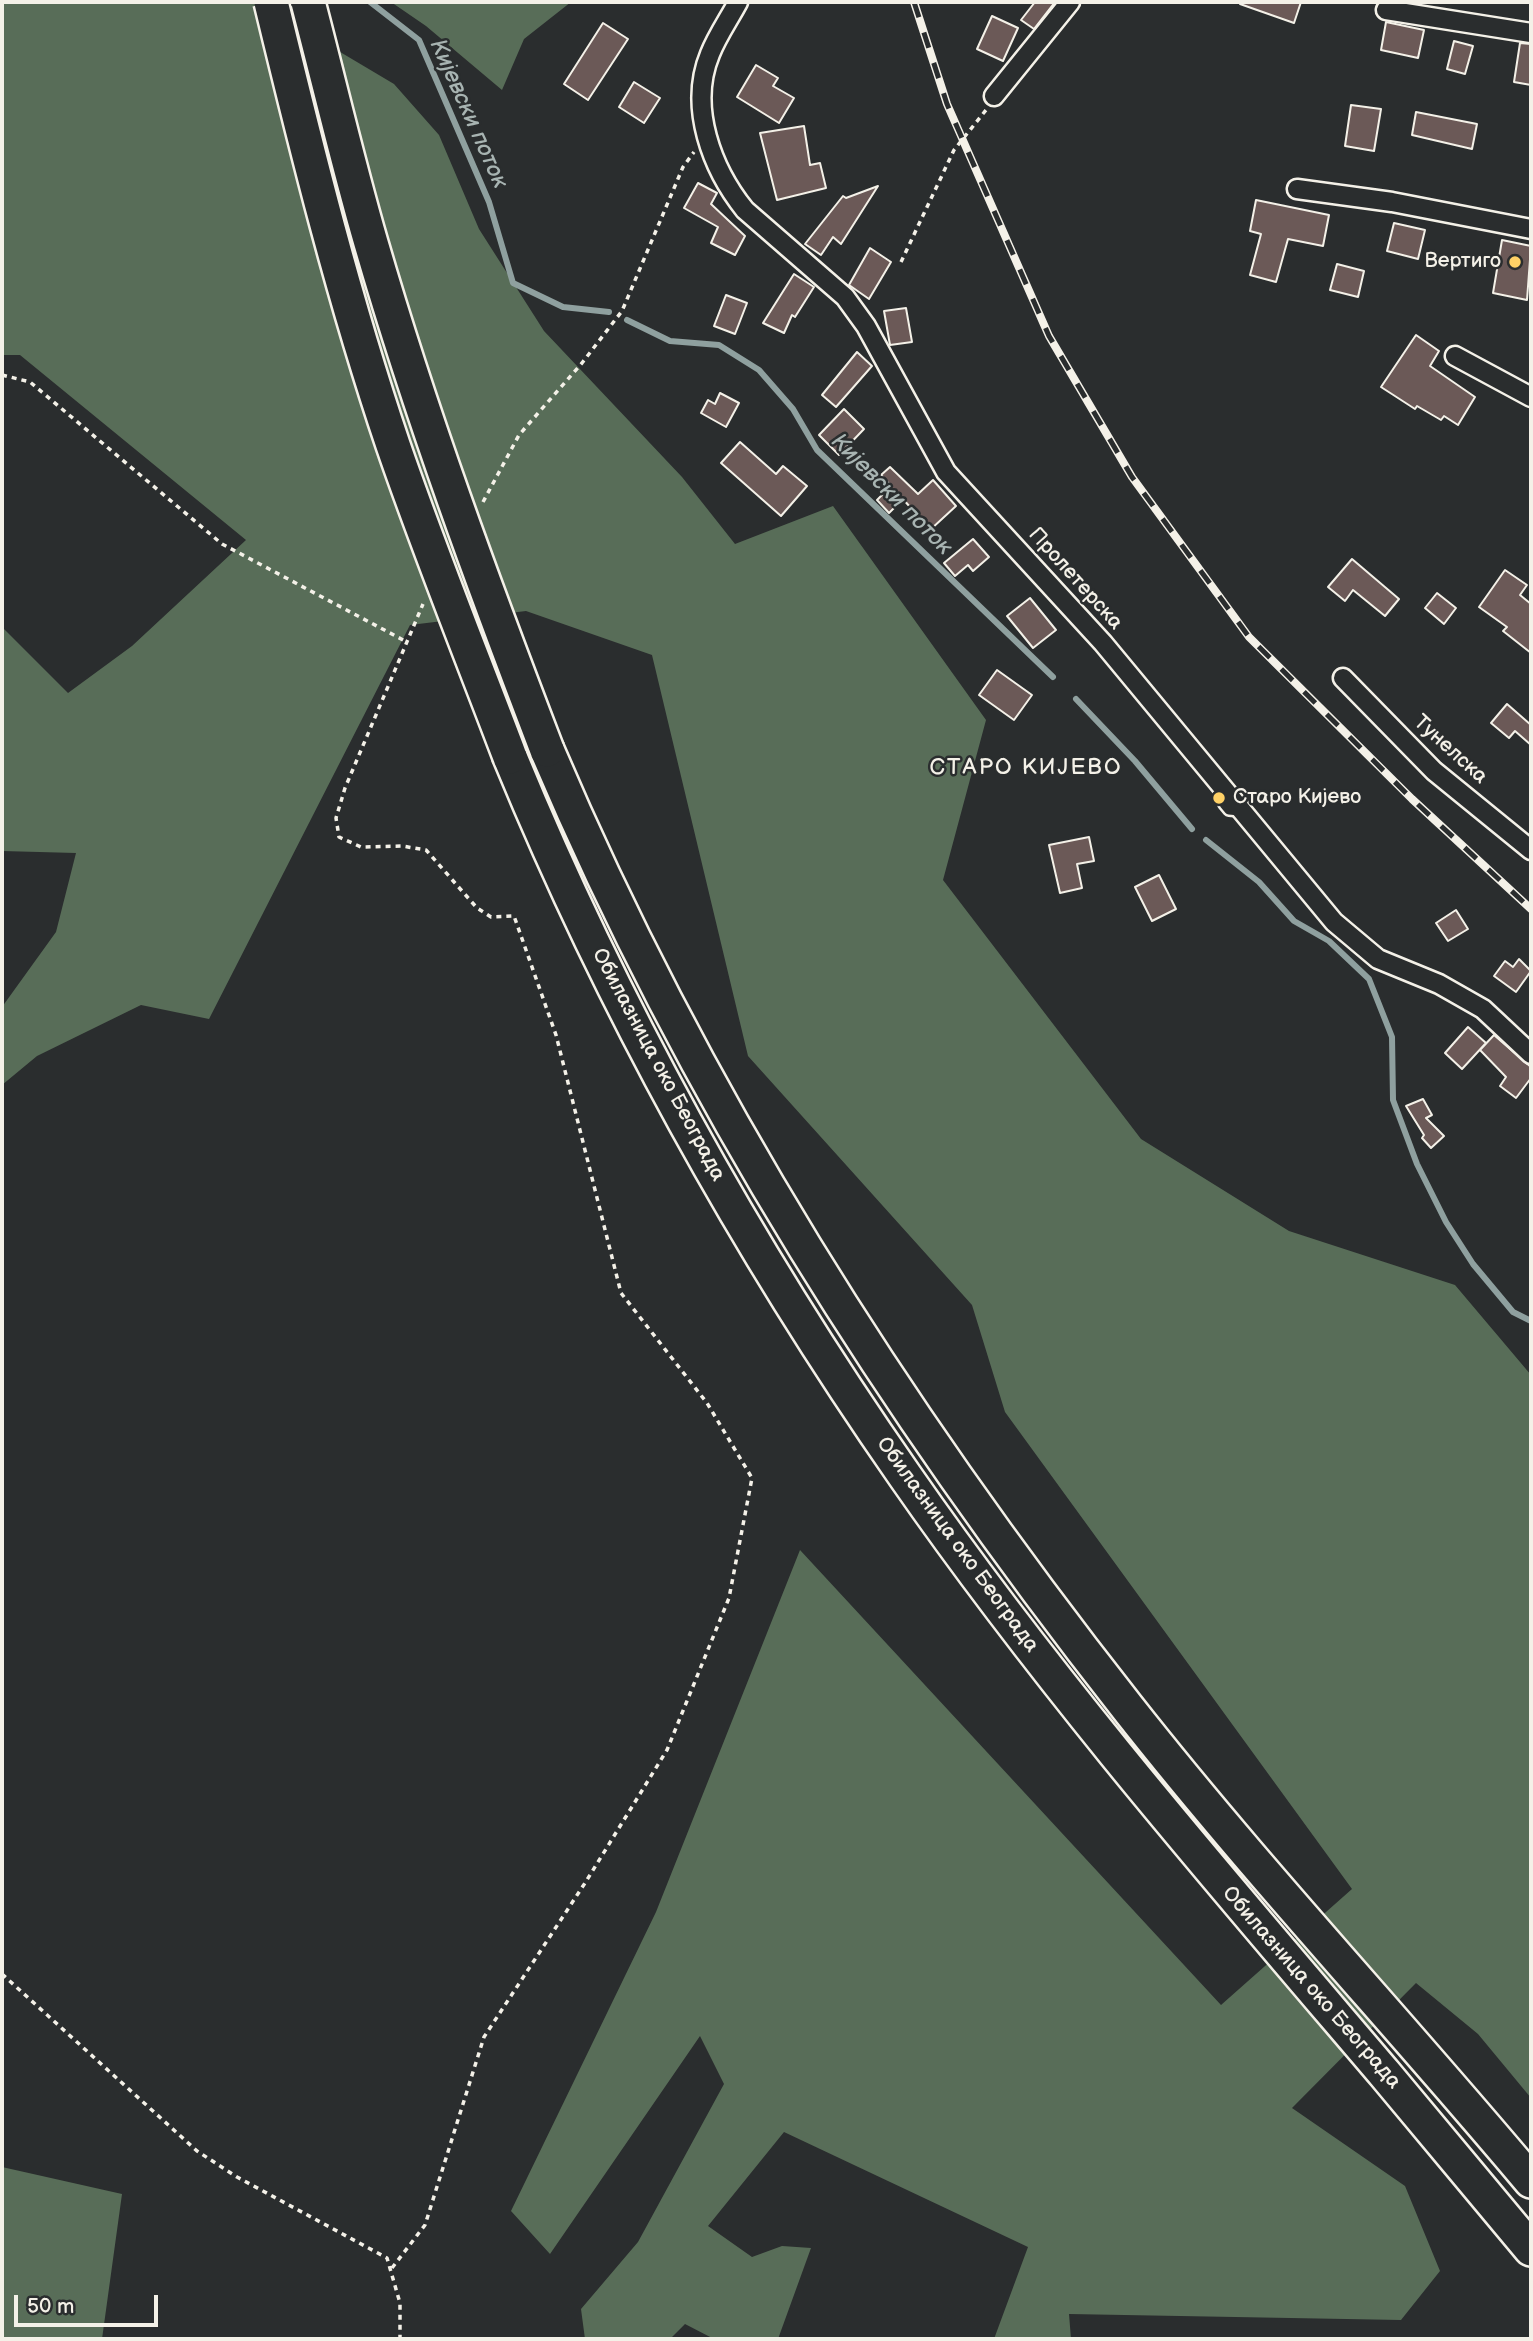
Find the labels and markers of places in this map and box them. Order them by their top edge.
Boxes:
place label: Вертиго [1424,249,1501,275]
marker: Вертиго [1507,254,1523,270]
place label: Старо Кијево [1233,785,1361,811]
marker: Старо Кијево [1211,790,1227,806]

